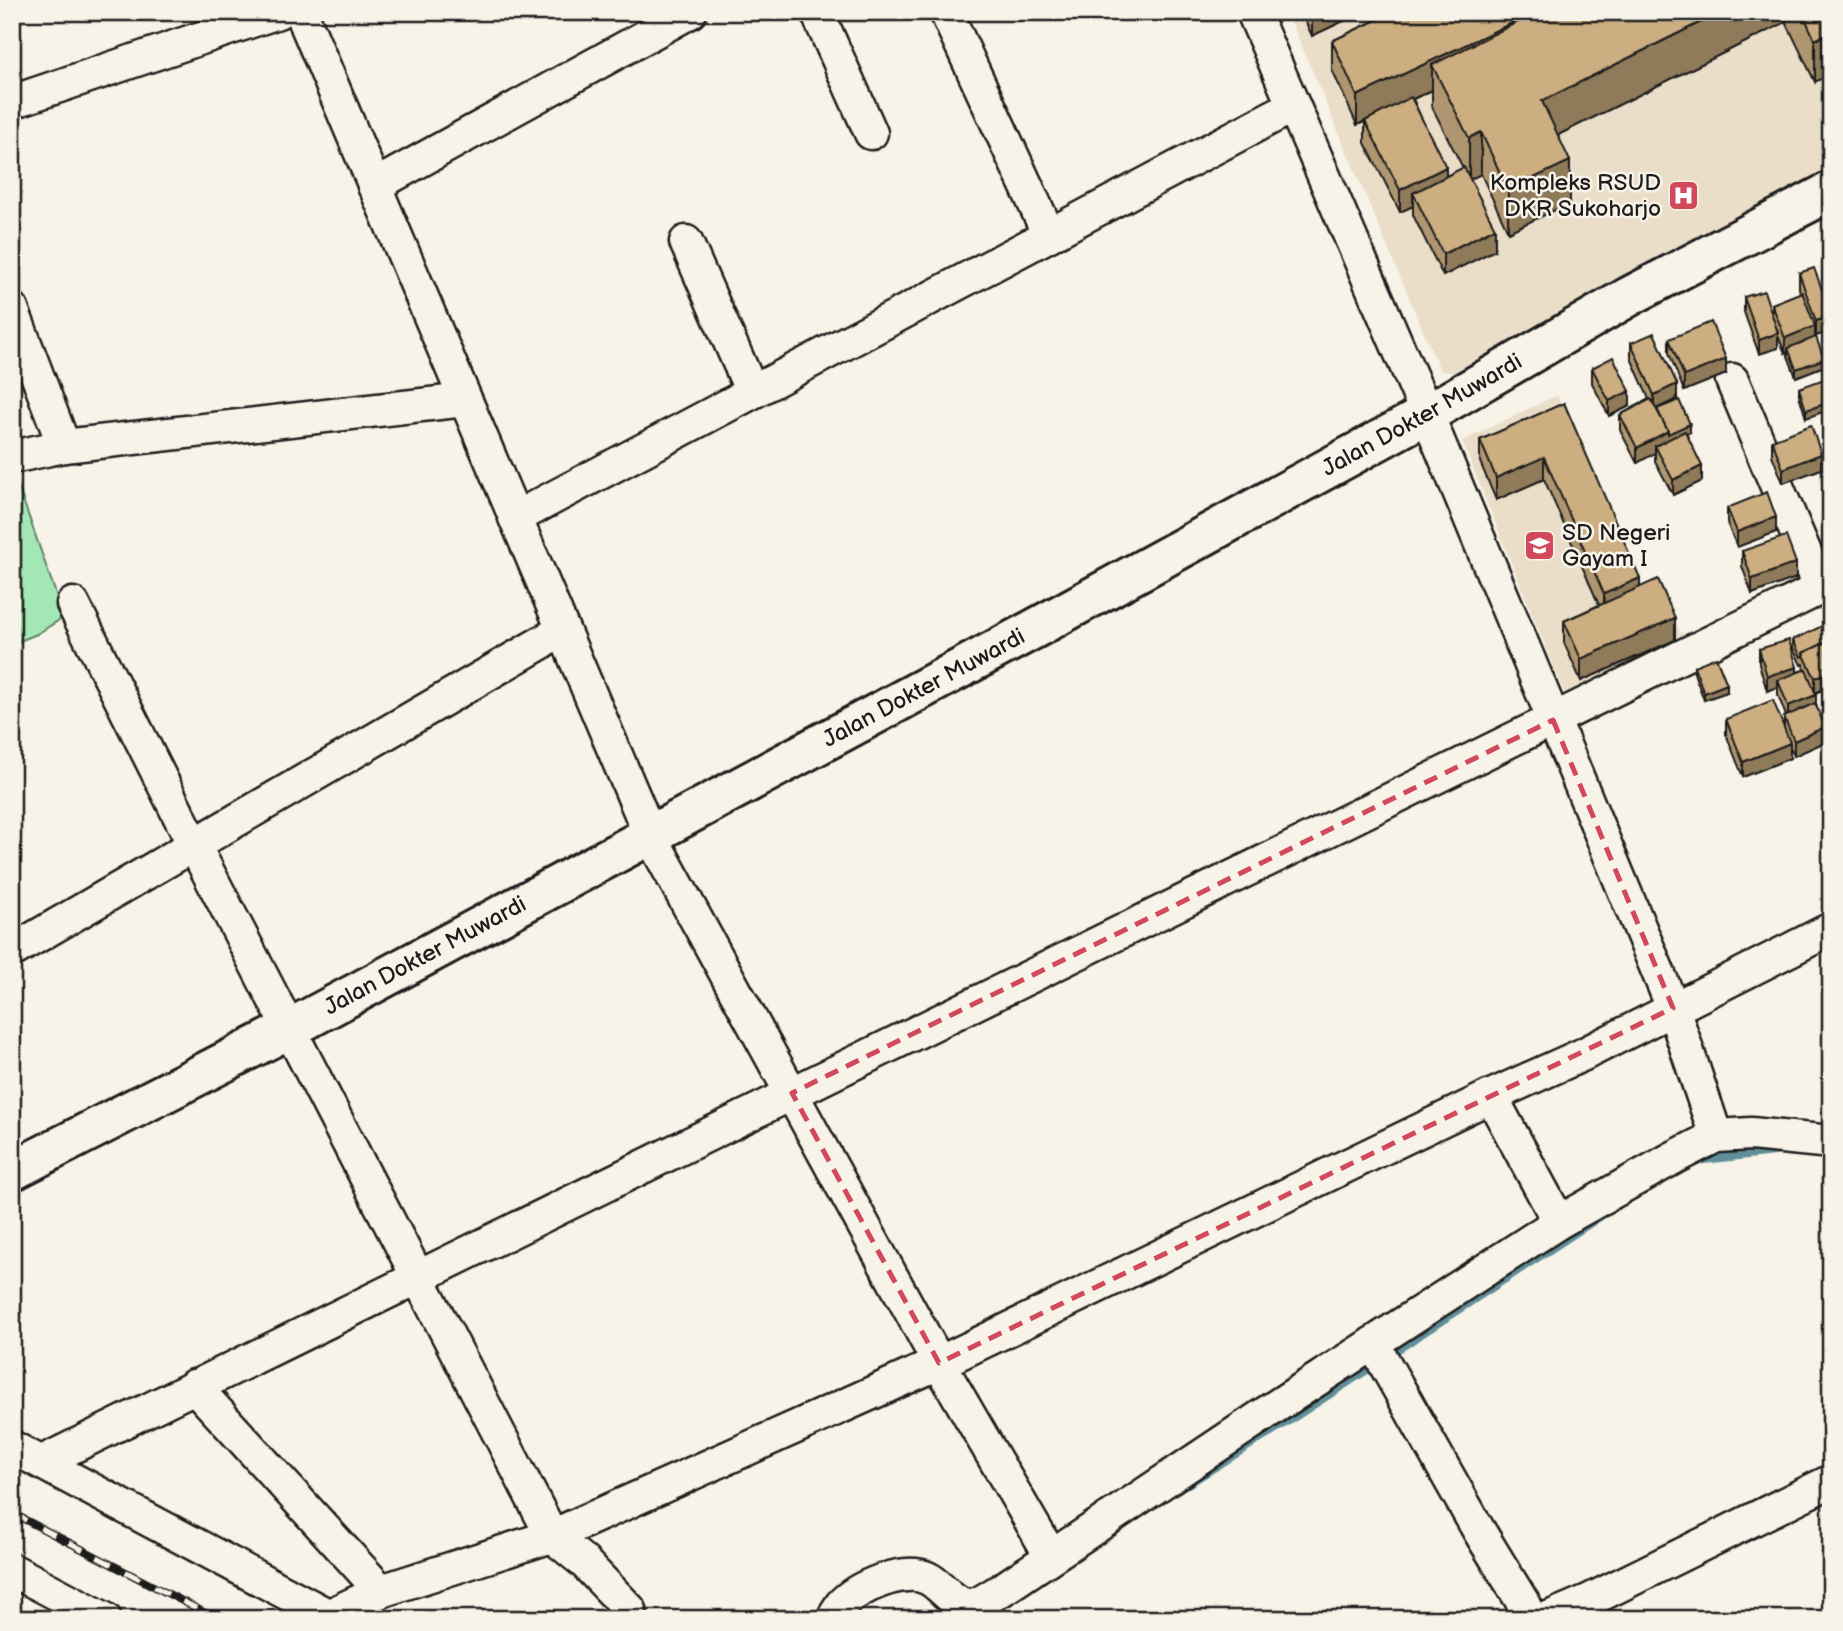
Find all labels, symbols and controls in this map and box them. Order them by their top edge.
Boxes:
place label: Kompleks RSUD DKR Sukoharjo [1490,169,1661,223]
hospital icon: Kompleks RSUD DKR Sukoharjo [1667,179,1701,213]
street label: Jalan Dokter Muwardi [1317,348,1527,483]
place label: SD Negeri Gayam I [1562,519,1670,573]
school or university icon: SD Negeri Gayam I [1522,529,1556,563]
street label: Jalan Dokter Muwardi [818,622,1030,754]
street label: Jalan Dokter Muwardi [319,890,531,1021]

